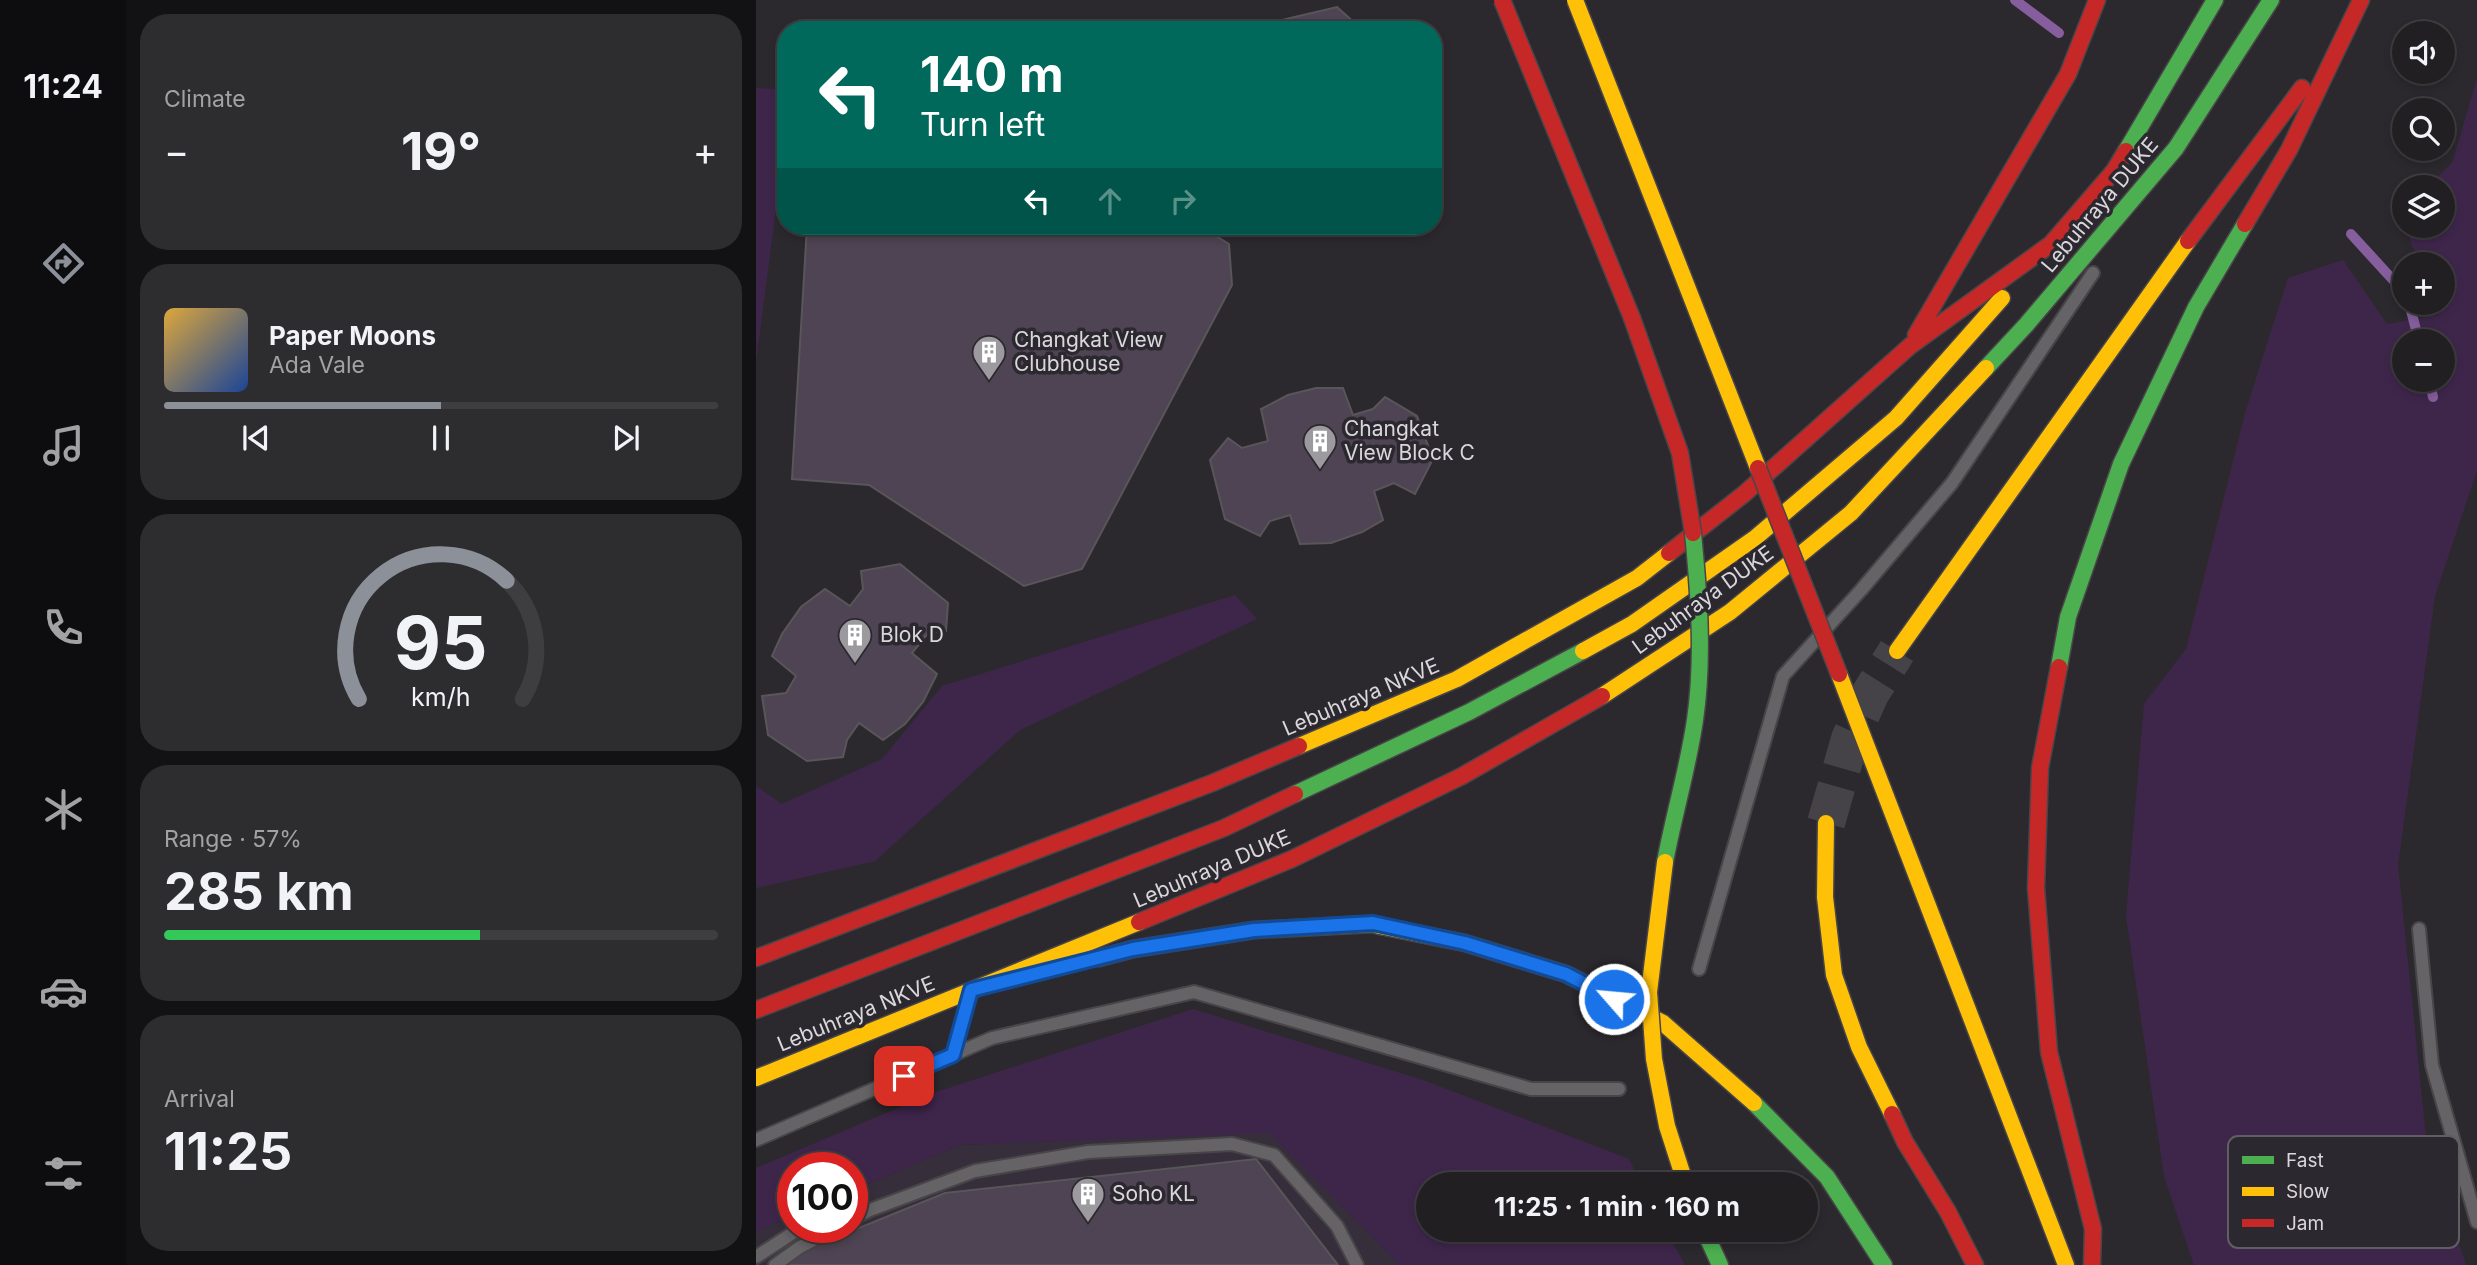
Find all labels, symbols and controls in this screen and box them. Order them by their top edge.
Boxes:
map controls [2392,21,2455,392]
button: sound [2392,21,2455,84]
text: 140 m [920,45,1064,104]
icon: left [805,49,896,140]
text: 11:24 [23,67,103,106]
text: Climate [164,85,246,113]
button: search [2392,98,2455,161]
text: Turn left [920,105,1045,144]
text: 19° [401,120,481,183]
text: − [164,128,189,174]
text: + [693,128,718,174]
street label: Lebuhraya DUKE [2036,132,2163,277]
button: layers [2392,175,2455,238]
icon: left [1018,182,1056,220]
icon: ahead [1091,182,1129,220]
icon: right [1164,182,1202,220]
icon: directions [39,239,88,288]
button: + [2392,252,2455,315]
text: Paper Moons [269,320,436,351]
place label: Changkat View Clubhouse [1014,327,1164,376]
button: − [2392,329,2455,392]
building icon: Changkat View Clubhouse [970,333,1008,382]
text: Ada Vale [269,351,365,379]
place label: Changkat View Block C [1344,416,1475,465]
icon: previous [237,419,275,457]
icon: pause [422,419,460,457]
icon: next [607,419,645,457]
icon: music [39,421,88,470]
building icon: Changkat View Block C [1301,422,1339,471]
street label: Lebuhraya DUKE [1627,540,1778,659]
text: 95 [394,598,488,687]
icon: phone [39,603,88,652]
building icon: Blok D [836,616,874,665]
place label: Blok D [880,622,944,647]
street label: Lebuhraya NKVE [1279,652,1443,741]
text: km/h [411,681,471,711]
icon: climate [39,785,88,834]
street label: Lebuhraya DUKE [1130,824,1294,913]
text: Range · 57% [164,825,302,853]
text: 285 km [164,860,354,923]
position arrow [1577,962,1651,1036]
icon: car [39,967,88,1016]
street label: Lebuhraya NKVE [773,971,938,1057]
pin [874,1046,934,1106]
icon: arrive [885,1057,923,1095]
text: Arrival [164,1085,235,1113]
text: 11:25 [164,1120,292,1183]
legend [2228,1136,2459,1248]
icon: filters [39,1149,88,1198]
text: Fast [2286,1149,2324,1172]
speed limit sign: 100 [777,1152,868,1243]
building icon: Soho KL [1069,1175,1107,1224]
text: Slow [2286,1180,2329,1203]
place label: Soho KL [1112,1181,1195,1206]
text: 11:25 · 1 min · 160 m [1494,1191,1740,1222]
text: Jam [2286,1212,2324,1235]

